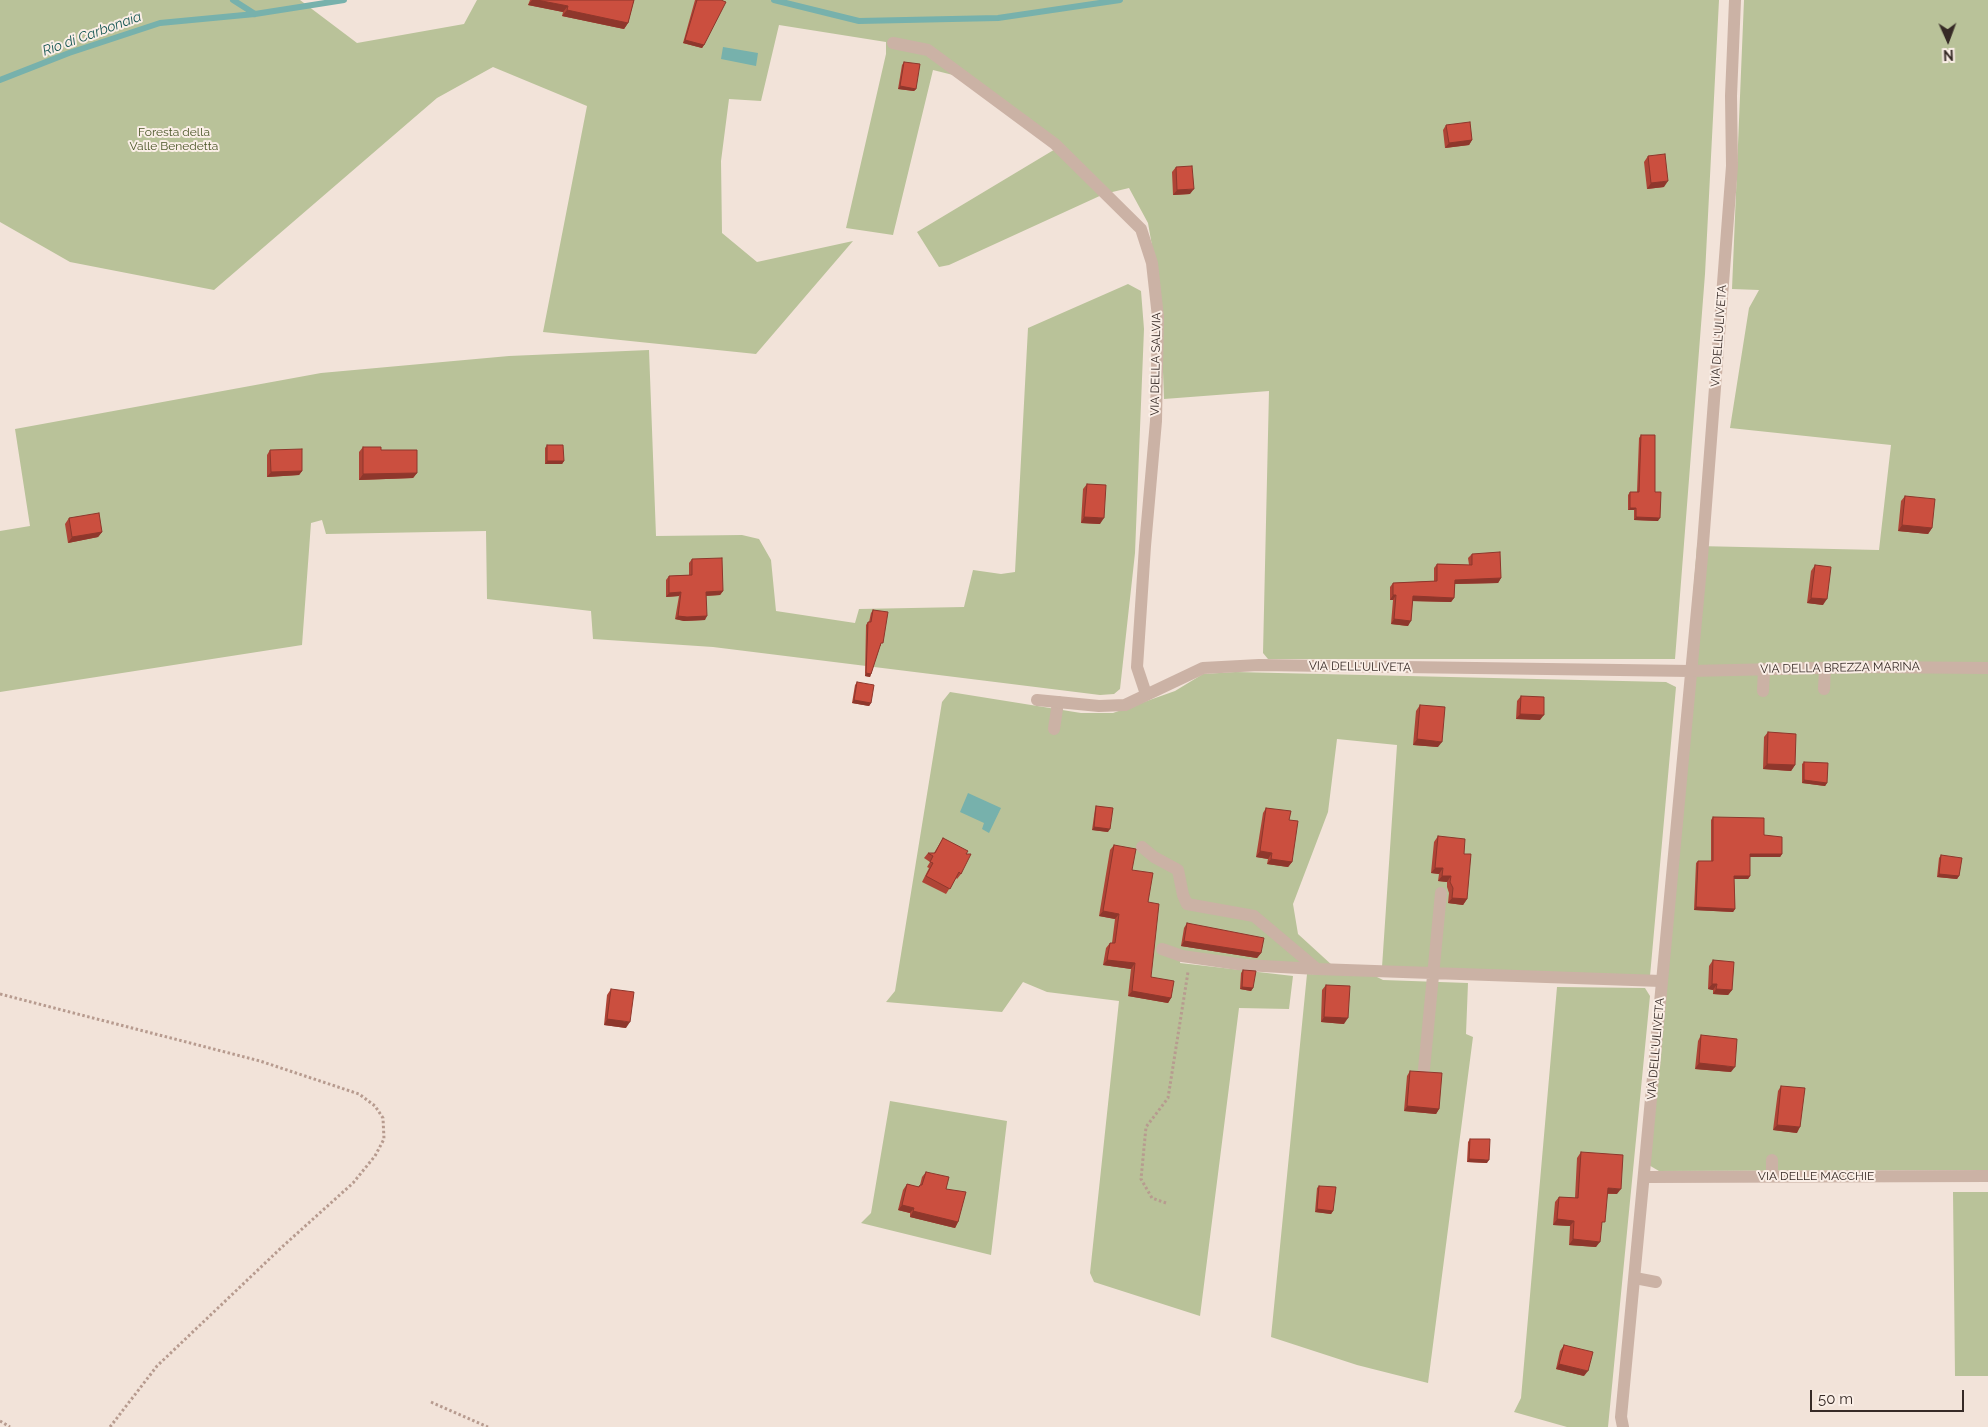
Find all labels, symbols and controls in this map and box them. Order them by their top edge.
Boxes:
water label: Rio di Carbonaia [40,8,144,60]
north arrow [1923,15,1973,65]
text: N [1943,47,1954,63]
park label: Foresta della Valle Benedetta [130,125,218,153]
street label: VIA DELL'ULIVETA [1708,284,1730,388]
street label: VIA DELLA SALVIA [1148,312,1164,416]
street label: VIA DELL'ULIVETA [1309,659,1411,675]
street label: VIA DELLA BREZZA MARINA [1760,659,1920,677]
street label: VIA DELL'ULIVETA [1644,997,1668,1101]
street label: VIA DELLE MACCHIE [1758,1169,1874,1183]
scale bar [1813,1380,1967,1412]
text: 50 m [1818,1390,1853,1408]

